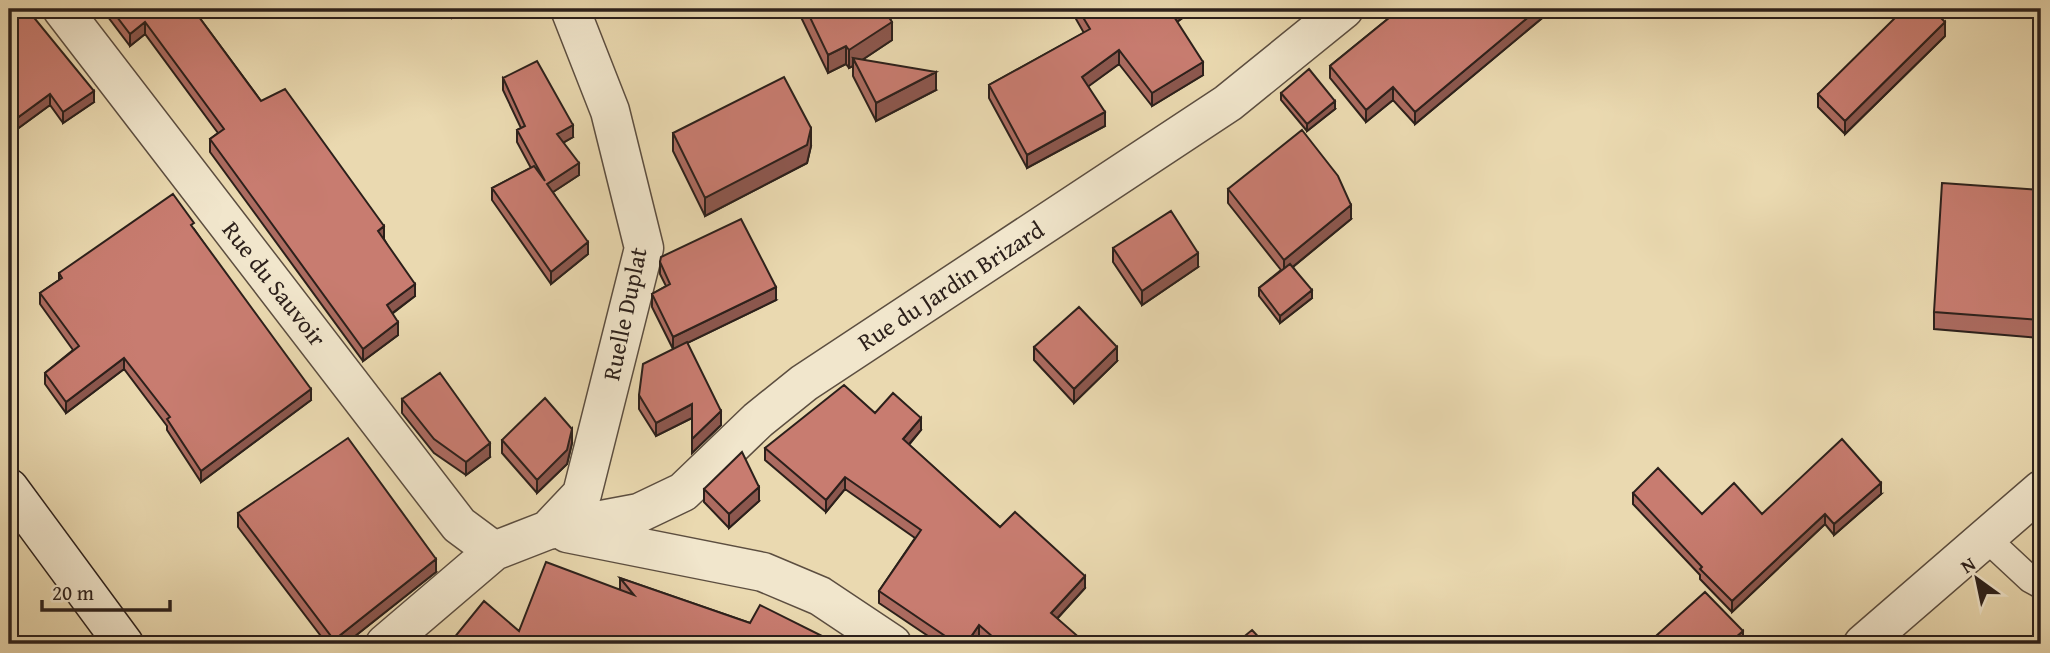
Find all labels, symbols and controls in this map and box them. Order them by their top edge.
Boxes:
street label: Rue du Jardin Brizard [851,212,1051,359]
street label: Rue du Sauvoir [214,213,335,354]
street label: Ruelle Duplat [593,244,656,384]
north arrow [1941,544,2011,614]
text: N [1955,549,1981,580]
scale bar [42,569,170,613]
text: 20 m [52,577,94,608]

